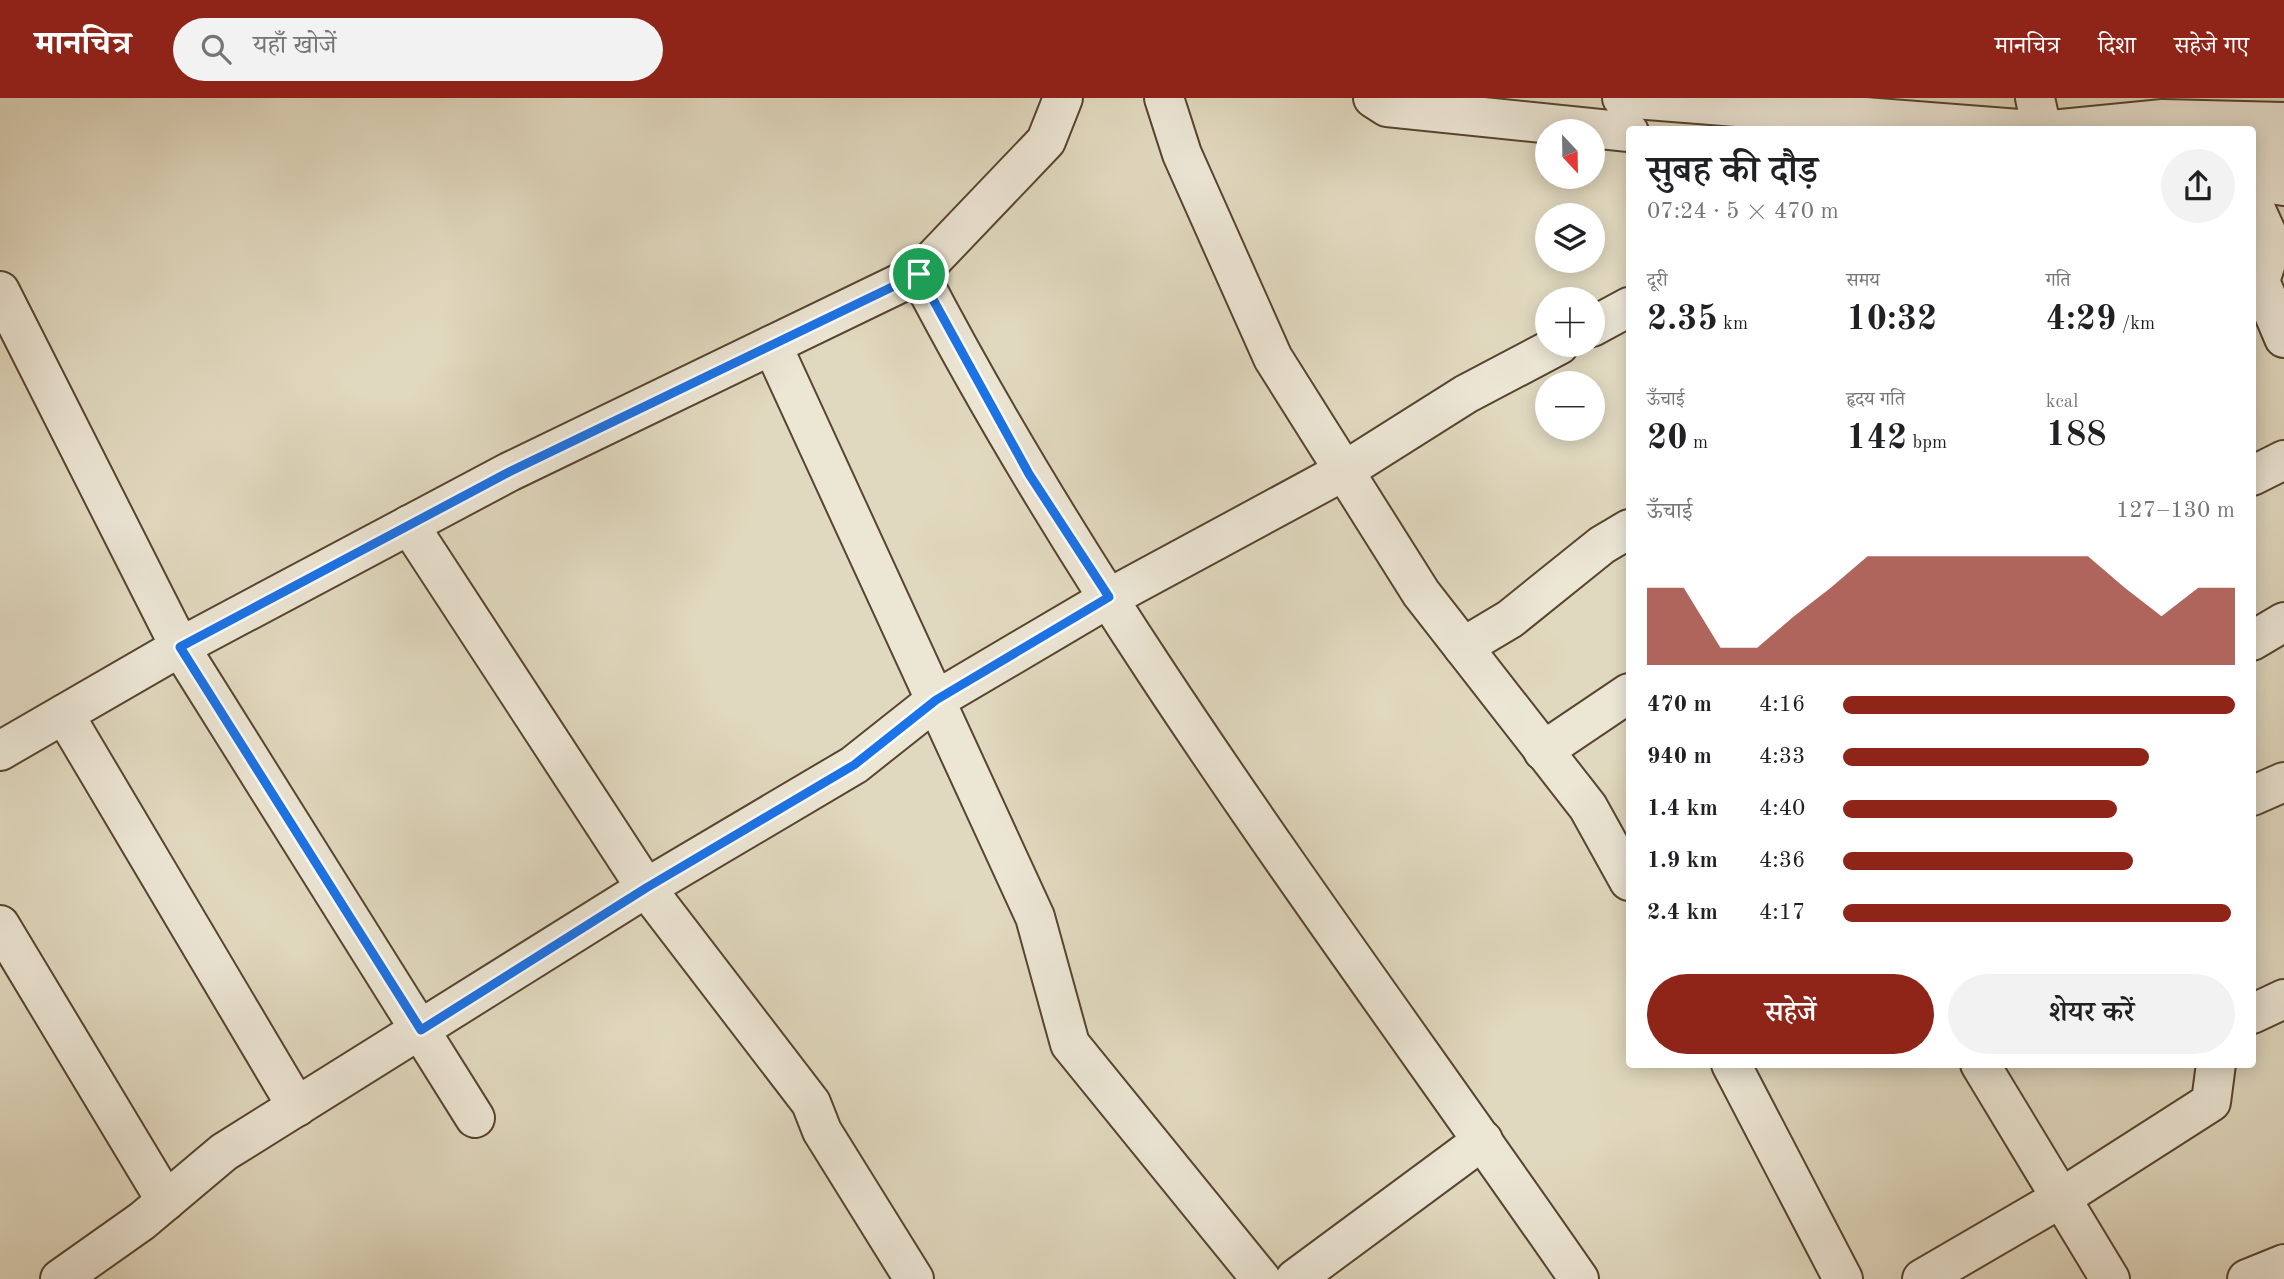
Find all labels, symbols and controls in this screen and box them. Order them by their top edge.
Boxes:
search box [173,18,663,81]
text: मानचित्र [35,29,131,62]
icon: search [197,30,235,68]
text: यहाँ खोजें [253,33,337,59]
text: मानचित्र [1995,35,2060,59]
text: दिशा [2098,35,2136,59]
text: सहेजे गए [2174,35,2249,59]
north arrow [1535,119,1605,189]
map controls [1535,119,1605,441]
button: share [2161,149,2235,223]
text: सुबह की दौड़ [1647,153,1818,191]
text: 07:24 · 5 × 470 m [1647,200,1839,223]
button: layers [1535,203,1605,273]
pin [889,244,949,304]
icon: arrive [900,255,938,293]
text: दूरी [1647,272,1668,291]
text: समय [1846,272,1880,291]
text: गति [2046,272,2071,291]
button: + [1535,287,1605,357]
text: 2.35 [1647,302,1718,337]
text: 10:32 [1846,302,1937,337]
text: 4:29 [2046,302,2116,337]
text: km [1718,315,1748,334]
text: /km [2116,315,2155,334]
button: − [1535,371,1605,441]
text: ऊँचाई [1647,391,1684,410]
text: हृदय गति [1846,391,1905,410]
text: kcal [2046,393,2078,412]
text: 188 [2046,418,2107,453]
text: 20 [1647,421,1688,456]
text: 142 [1846,421,1907,456]
text: m [1688,434,1708,453]
text: bpm [1907,434,1947,453]
text: 127–130 m [2116,499,2235,522]
text: ऊँचाई [1647,500,1692,523]
text: 470 m [1647,693,1712,716]
text: 4:16 [1759,693,1805,716]
text: 940 m [1647,745,1712,768]
text: 4:33 [1759,745,1805,768]
text: 1.4 km [1647,797,1718,820]
text: 4:40 [1759,797,1805,820]
text: 1.9 km [1647,849,1718,872]
text: 4:36 [1759,849,1805,872]
text: 2.4 km [1647,901,1718,924]
text: 4:17 [1759,901,1805,924]
button: सहेजें [1647,974,1934,1054]
button: शेयर करें [1948,974,2235,1054]

